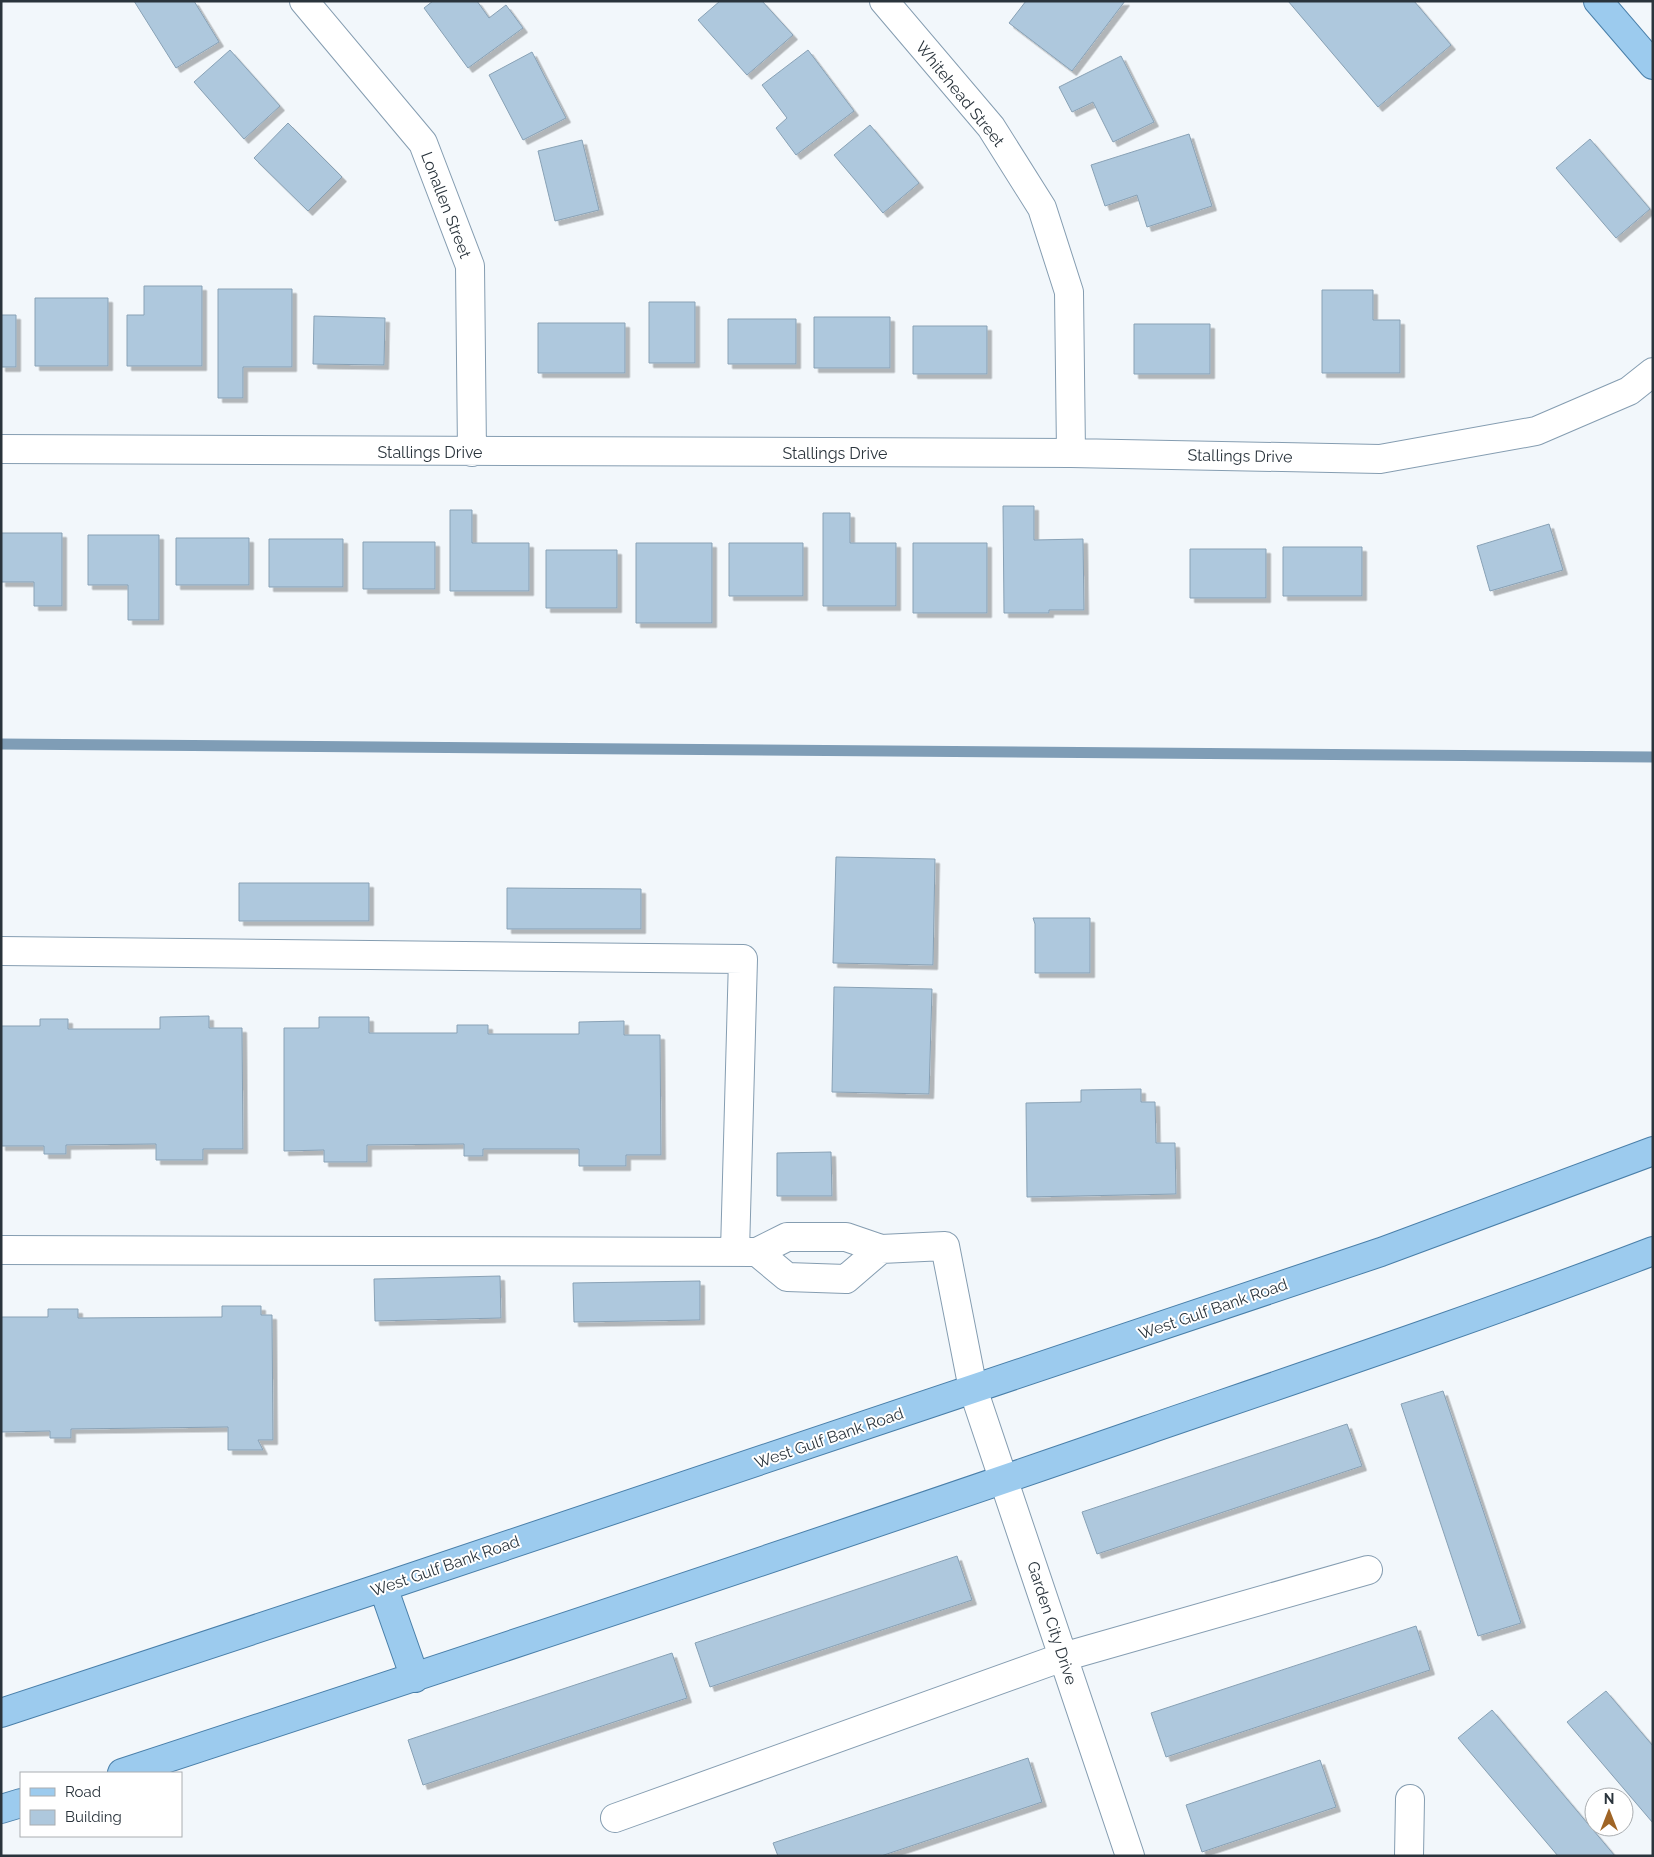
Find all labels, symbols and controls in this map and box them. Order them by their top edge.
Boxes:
street label: Whitehead Street [912,38,1009,151]
street label: Lonallen Street [417,149,475,262]
street label: Stallings Drive [377,443,483,462]
street label: Stallings Drive [782,444,888,463]
street label: Stallings Drive [1187,446,1293,466]
street label: West Gulf Bank Road [1136,1275,1290,1343]
street label: West Gulf Bank Road [752,1404,906,1472]
street label: West Gulf Bank Road [368,1532,522,1600]
street label: Garden City Drive [1023,1559,1081,1687]
legend [20,1772,182,1837]
text: Road [65,1783,101,1801]
north arrow [1584,1787,1634,1837]
text: N [1604,1791,1614,1807]
text: Building [65,1808,122,1826]

